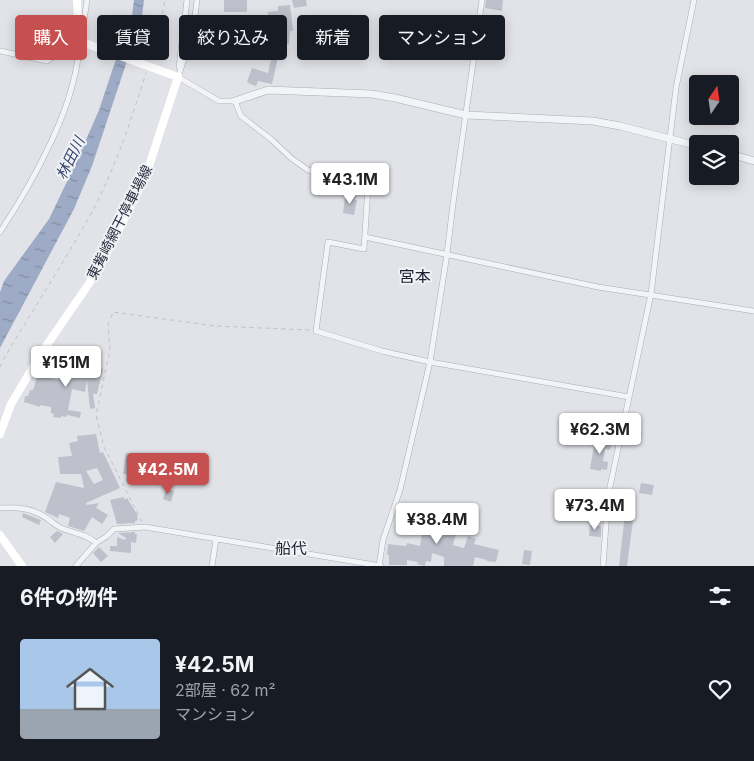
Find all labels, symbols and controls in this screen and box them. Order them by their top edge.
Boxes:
chip: 購入 [15,15,87,60]
chip: 賃貸 [97,15,169,60]
chip: 絞り込み [179,15,287,60]
chip: 新着 [297,15,369,60]
chip: マンション [379,15,505,60]
north arrow [689,75,739,125]
map controls [689,75,739,185]
water label: 林田川 [52,132,89,182]
button: layers [689,135,739,185]
street label: 東觜崎網干停車場線 [83,162,155,282]
pin: ¥43.1M [309,162,391,205]
text: ¥43.1M [322,169,378,189]
district label: 宮本 [399,266,431,286]
pin: ¥151M [31,346,101,388]
text: ¥151M [42,352,90,372]
pin: ¥62.3M [559,412,641,455]
text: ¥62.3M [570,419,630,439]
pin: ¥42.5M [127,452,209,495]
text: ¥42.5M [138,459,198,479]
pin: ¥73.4M [554,488,636,531]
text: ¥73.4M [565,495,625,515]
pin: ¥38.4M [396,502,478,545]
text: ¥38.4M [407,509,467,529]
district label: 船代 [275,538,307,558]
icon: filters [706,582,734,610]
text: 6件の物件 [20,585,118,610]
text: ¥42.5M [175,652,254,677]
icon: home [60,659,120,719]
icon: heart [706,675,734,703]
text: 2部屋 · 62 m² [175,680,276,700]
text: マンション [175,704,255,724]

